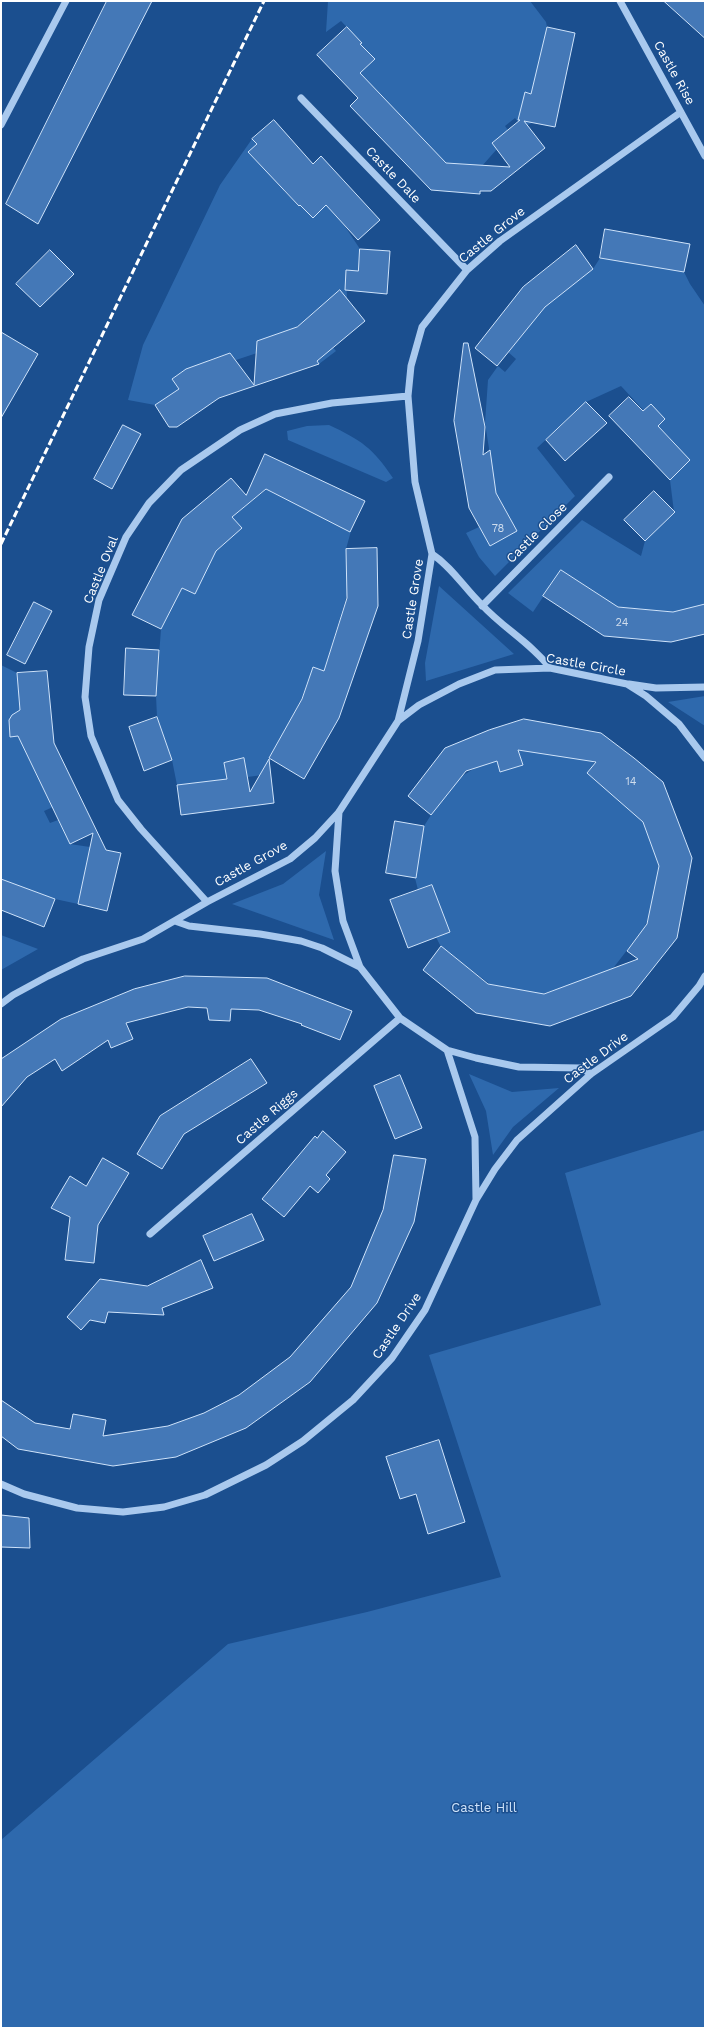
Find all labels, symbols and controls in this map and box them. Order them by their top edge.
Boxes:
street label: Castle Rise [650,38,698,108]
street label: Castle Dale [362,143,424,207]
street label: Castle Grove [456,203,528,267]
street label: Castle Close [503,499,571,567]
house number: 78 [492,522,504,536]
street label: Castle Oval [80,534,122,606]
street label: Castle Grove [399,558,427,640]
house number: 24 [616,616,628,630]
street label: Castle Circle [545,650,627,680]
house number: 14 [625,775,637,789]
street label: Castle Grove [212,838,290,890]
street label: Castle Drive [561,1029,631,1087]
street label: Castle Riggs [233,1086,301,1148]
street label: Castle Drive [369,1290,425,1362]
park label: Castle Hill [451,1800,517,1816]

